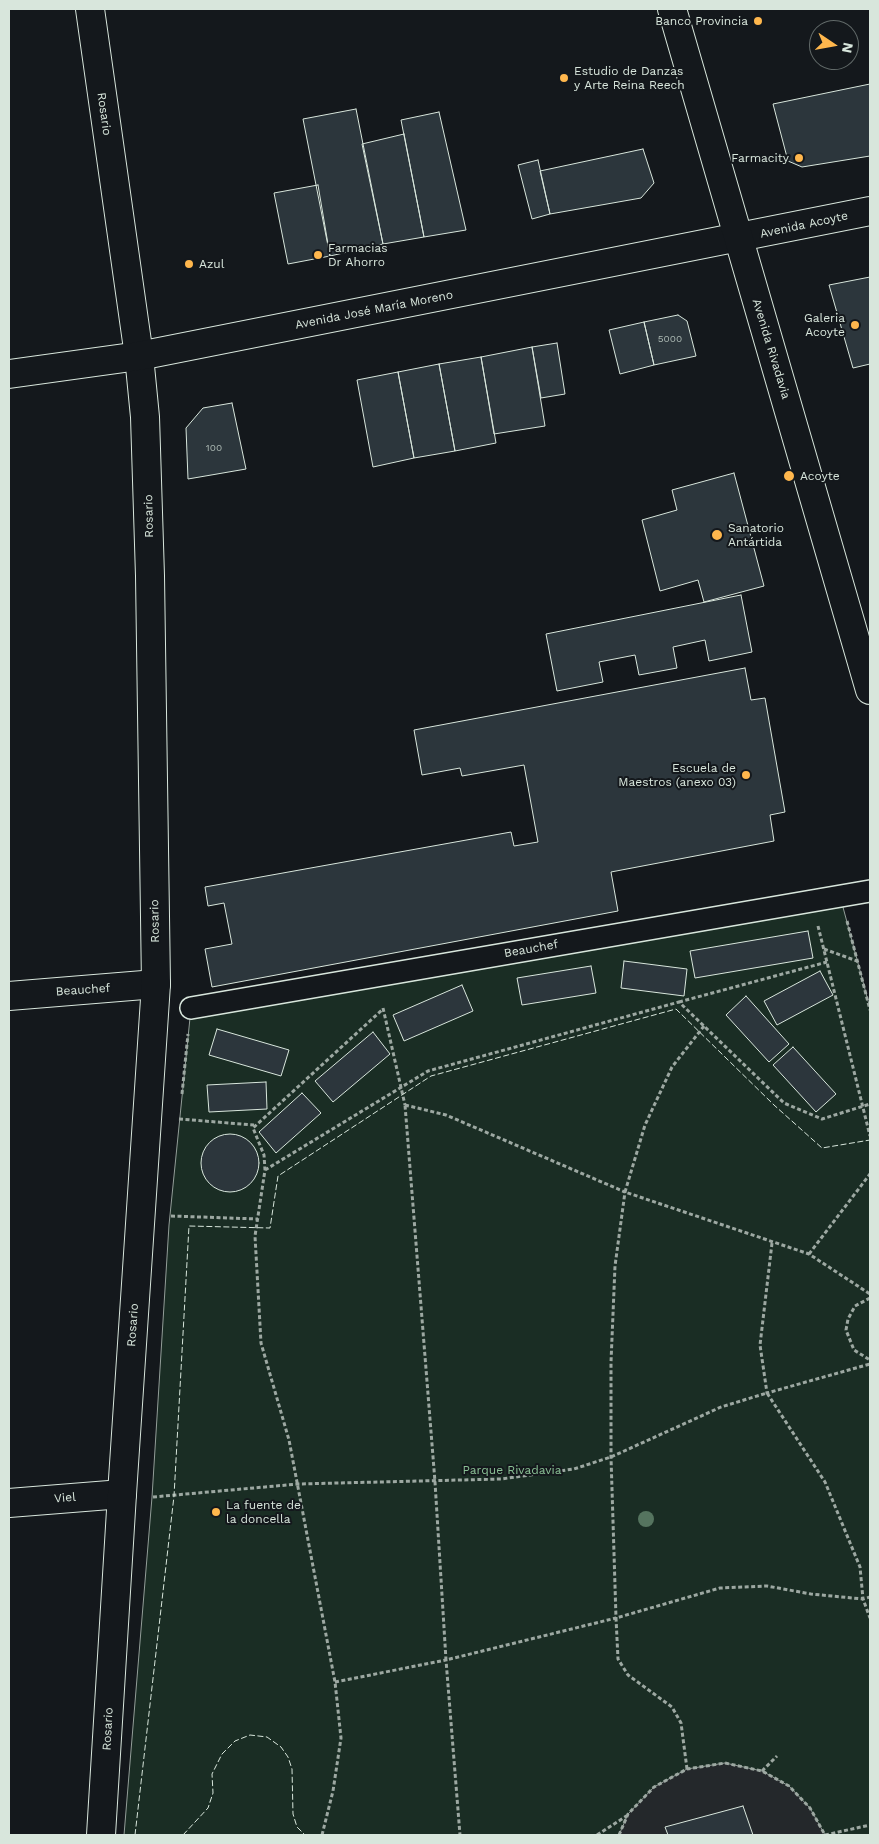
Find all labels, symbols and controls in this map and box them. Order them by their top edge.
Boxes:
place label: Banco Provincia [655,14,748,28]
marker: Banco Provincia [752,15,764,27]
north arrow [809,20,859,70]
text: N [839,41,857,55]
place label: Estudio de Danzas y Arte Reina Reech [574,64,685,92]
marker: Estudio de Danzas y Arte Reina Reech [558,72,570,84]
street label: Rosario [94,92,114,136]
place label: Farmacity [731,151,789,165]
marker: Farmacity [793,152,805,164]
street label: Avenida Acoyte [759,209,849,241]
place label: Farmacias Dr Ahorro [328,241,388,269]
marker: Farmacias Dr Ahorro [312,249,324,261]
place label: Azul [199,257,224,271]
marker: Azul [183,258,195,270]
street label: Avenida José María Moreno [294,288,454,332]
street label: Avenida Rivadavia [749,297,793,401]
place label: Galeria Acoyte [804,311,845,339]
marker: Galeria Acoyte [849,319,861,331]
house number: 5000 [658,333,682,345]
house number: 100 [206,442,222,454]
marker: Acoyte [782,469,796,483]
place label: Acoyte [800,469,840,483]
street label: Rosario [141,494,157,538]
place label: Sanatorio Antártida [728,521,784,549]
marker: Sanatorio Antártida [710,528,724,542]
place label: Escuela de Maestros (anexo 03) [618,761,736,789]
marker: Escuela de Maestros (anexo 03) [740,769,752,781]
street label: Rosario [147,899,163,943]
street label: Beauchef [503,937,559,961]
street label: Beauchef [55,981,111,999]
street label: Rosario [124,1303,142,1347]
park label: Parque Rivadavia [462,1463,562,1477]
street label: Viel [54,1490,76,1506]
place label: La fuente de la doncella [226,1498,301,1526]
marker: La fuente de la doncella [210,1506,222,1518]
street label: Rosario [100,1707,116,1751]

